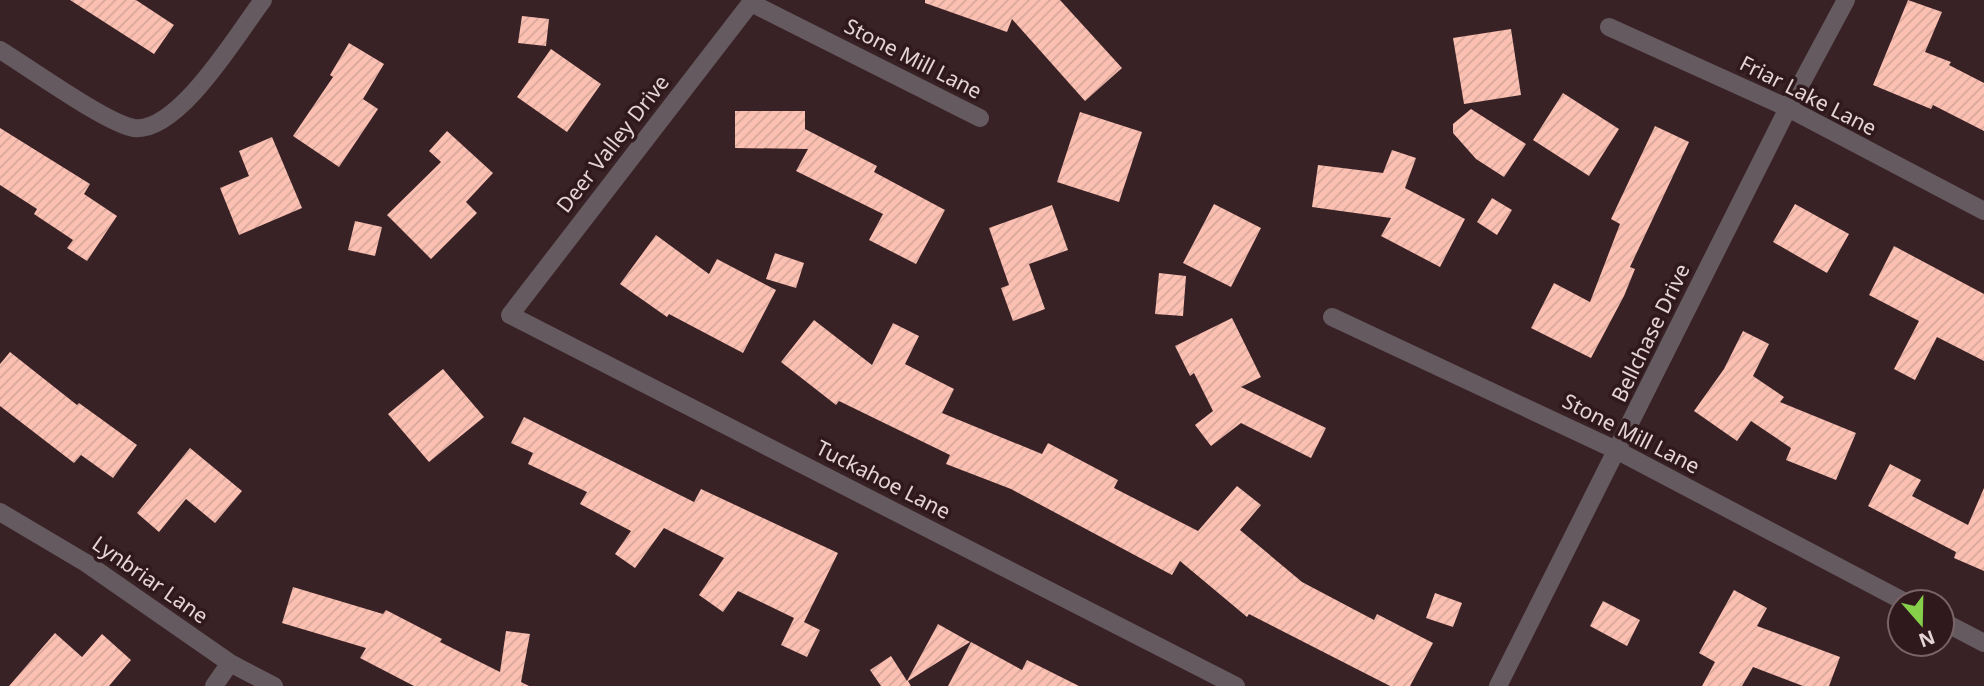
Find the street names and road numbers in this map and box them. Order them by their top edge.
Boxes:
street label: Stone Mill Lane [840,11,987,105]
street label: Friar Lake Lane [1735,49,1882,142]
street label: Deer Valley Drive [550,69,675,218]
street label: Bellchase Drive [1605,259,1696,406]
street label: Stone Mill Lane [1558,386,1705,480]
street label: Tuckahoe Lane [811,433,955,525]
street label: Lynbriar Lane [87,529,214,629]

